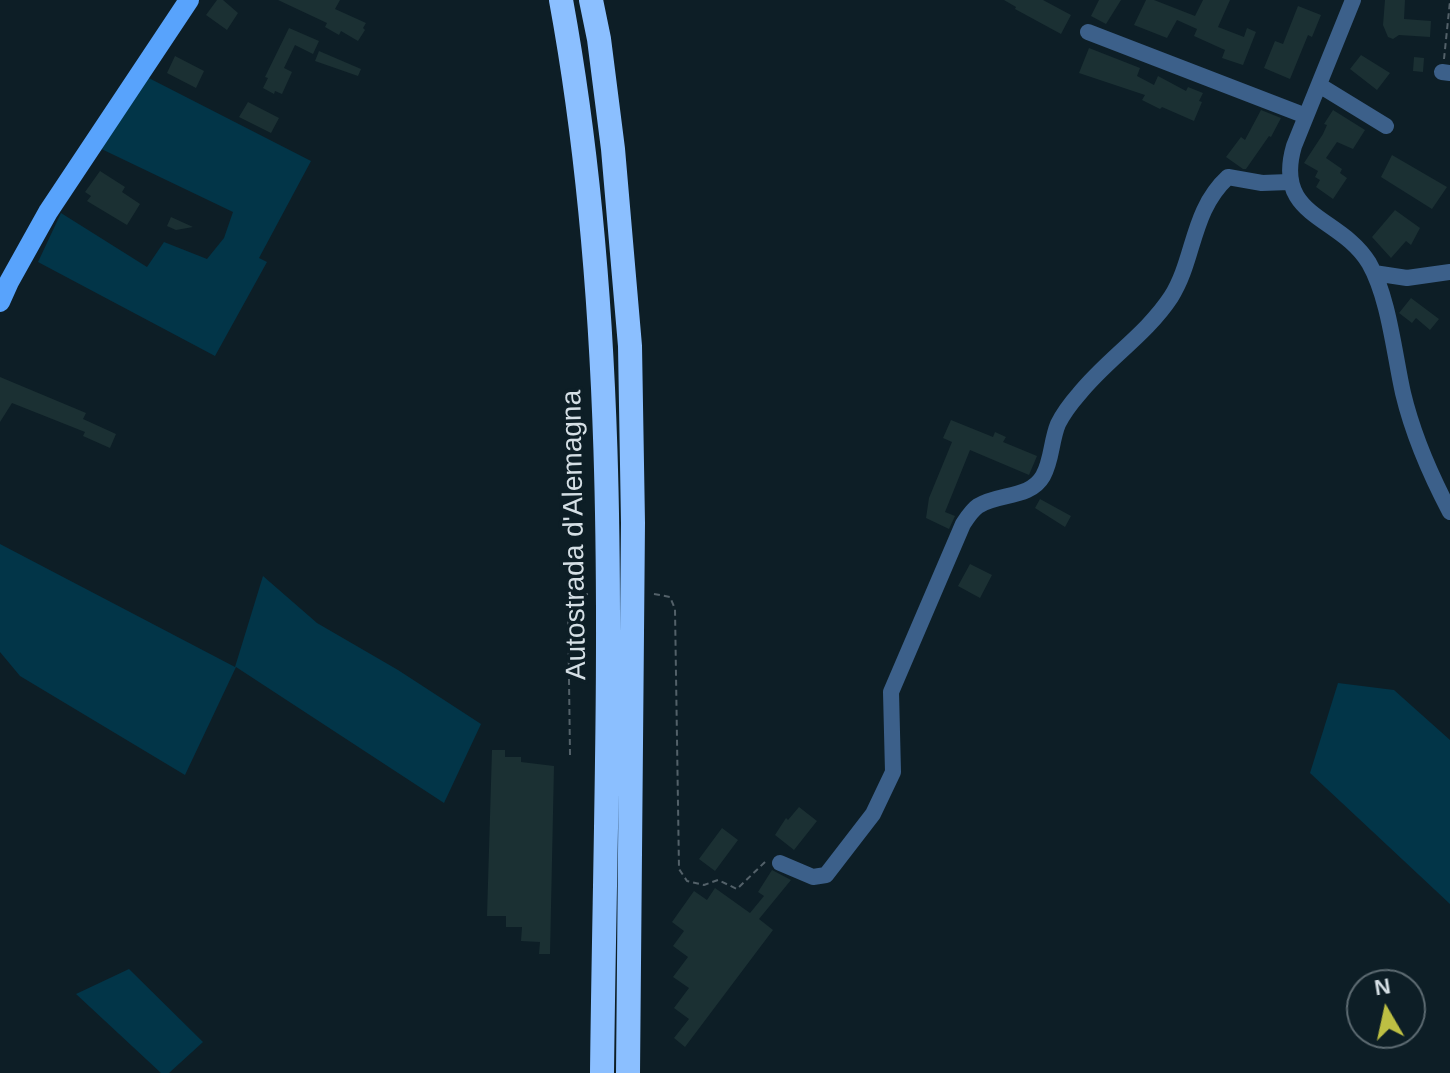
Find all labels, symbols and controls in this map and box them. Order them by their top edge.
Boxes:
street label: Autostrada d'Alemagna [556,390,594,680]
north arrow [1346,969,1426,1049]
text: N [1373,973,1392,1000]

